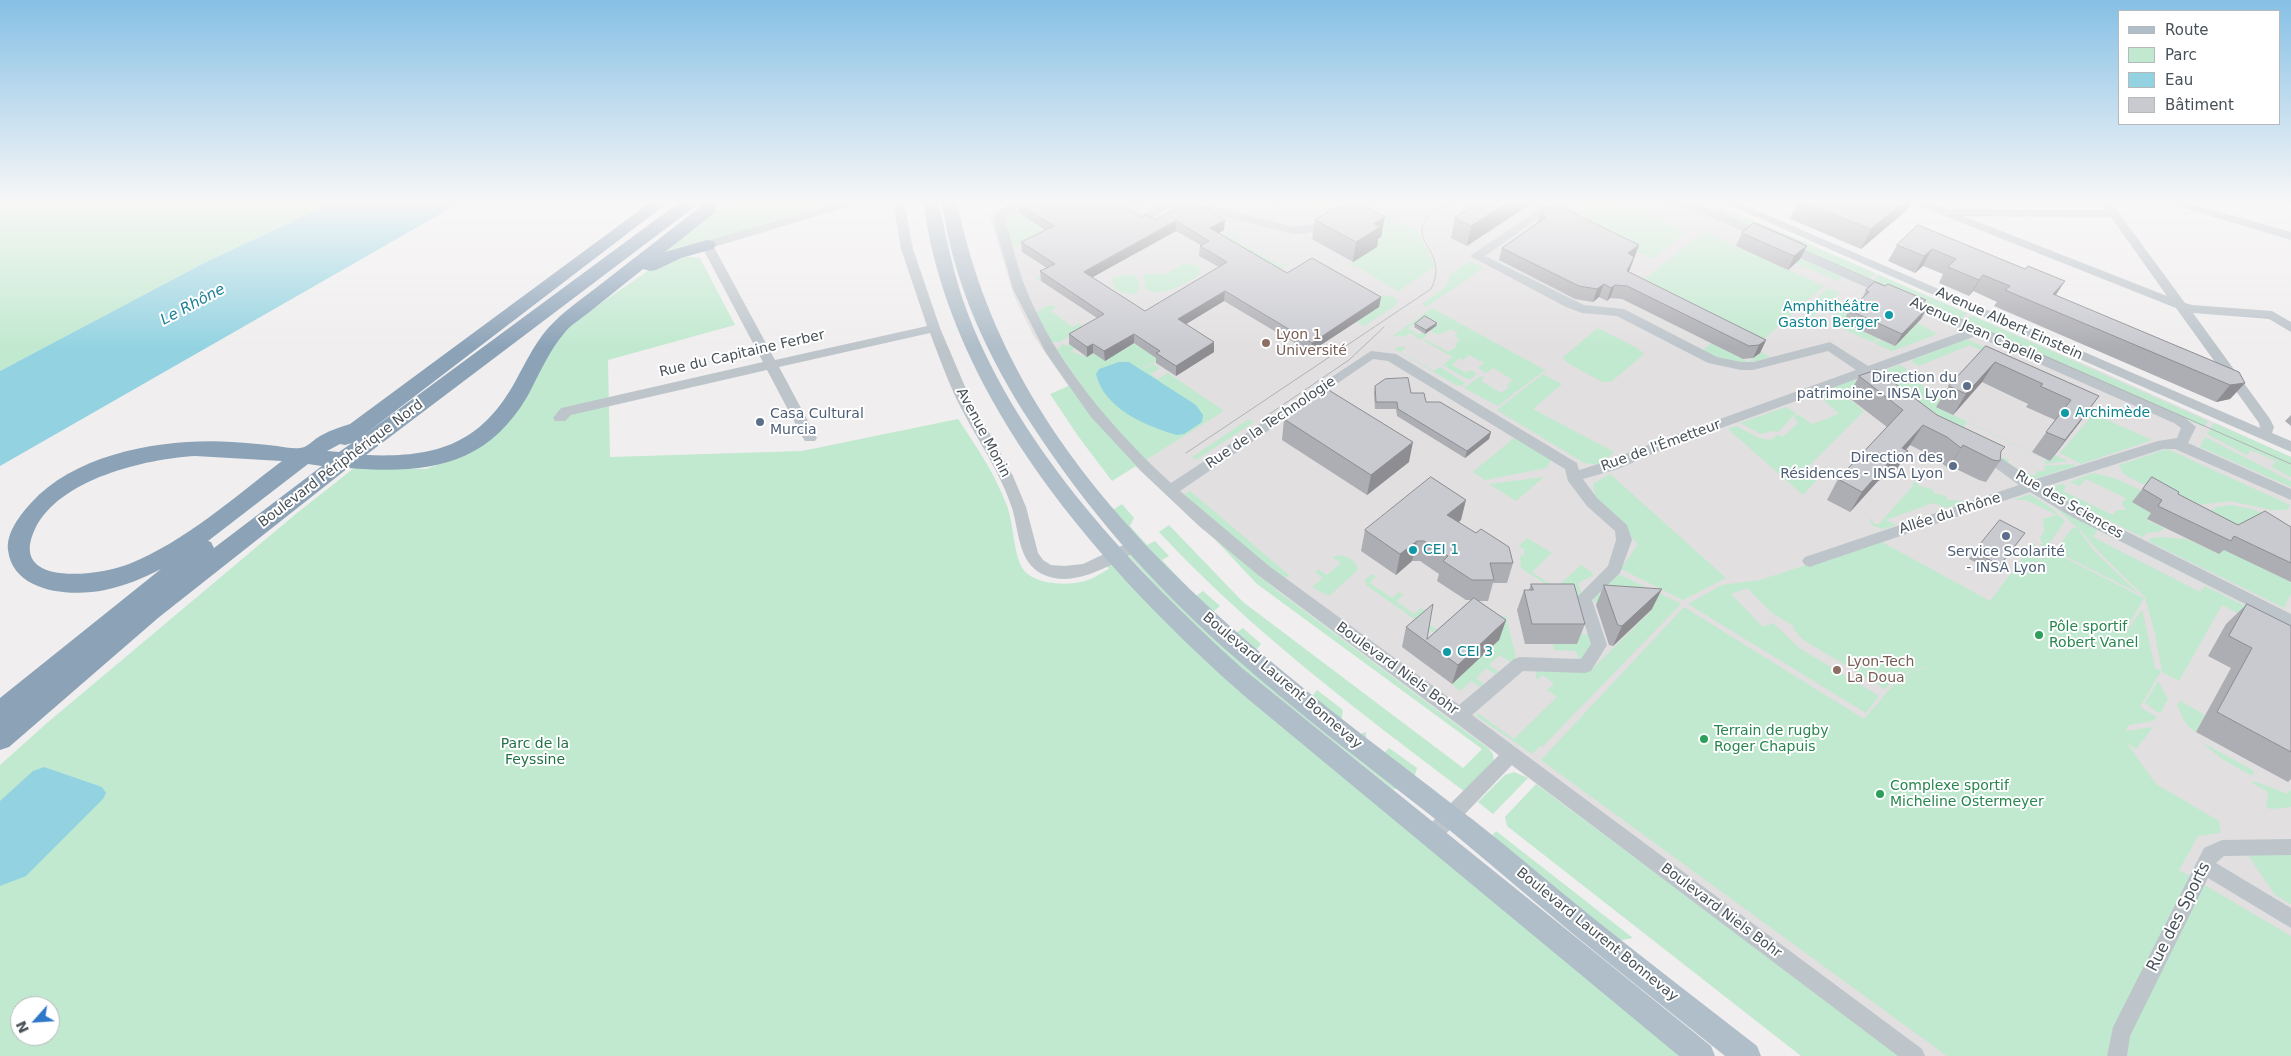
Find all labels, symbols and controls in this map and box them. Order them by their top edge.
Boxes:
legend [2118,10,2281,125]
text: Route [2165,21,2209,39]
text: Parc [2165,46,2197,64]
text: Eau [2165,71,2193,89]
text: Bâtiment [2165,96,2234,114]
water label: Le Rhône [158,281,228,329]
street label: Avenue Albert Einstein [1933,284,2085,364]
street label: Avenue Jean Capelle [1907,294,2045,368]
place label: Amphithéâtre Gaston Berger [1778,299,1879,332]
marker: Amphithéâtre Gaston Berger [1883,309,1895,321]
street label: Rue du Capitaine Ferber [658,327,826,381]
place label: Lyon 1 Université [1276,327,1347,360]
marker: Lyon 1 Université [1260,337,1272,349]
place label: Direction du patrimoine - INSA Lyon [1797,370,1957,402]
street label: Rue de la Technologie [1203,373,1339,473]
marker: Direction du patrimoine - INSA Lyon [1961,380,1973,392]
street label: Avenue Monin [952,385,1014,481]
street label: Boulevard Périphérique Nord [255,397,427,531]
place label: Archimède [2075,405,2150,421]
place label: Casa Cultural Murcia [770,406,864,438]
marker: Archimède [2059,407,2071,419]
marker: Casa Cultural Murcia [754,416,766,428]
street label: Rue de l'Émetteur [1599,417,1723,475]
place label: Direction des Résidences - INSA Lyon [1780,450,1943,482]
marker: Direction des Résidences - INSA Lyon [1947,460,1959,472]
street label: Rue des Sciences [2012,467,2126,543]
street label: Allée du Rhône [1897,490,2003,538]
marker: Service Scolarité - INSA Lyon [2000,530,2012,542]
place label: CEI 1 [1423,542,1459,558]
marker: CEI 1 [1407,544,1419,556]
place label: Service Scolarité - INSA Lyon [1947,544,2065,576]
street label: Boulevard Laurent Bonnevay [1199,609,1365,753]
street label: Boulevard Niels Bohr [1333,619,1461,719]
place label: Pôle sportif Robert Vanel [2049,619,2138,652]
marker: Pôle sportif Robert Vanel [2033,629,2045,641]
place label: CEI 3 [1457,644,1493,660]
marker: CEI 3 [1441,646,1453,658]
place label: Lyon-Tech La Doua [1847,654,1914,686]
marker: Lyon-Tech La Doua [1831,664,1843,676]
place label: Terrain de rugby Roger Chapuis [1714,723,1828,756]
marker: Terrain de rugby Roger Chapuis [1698,733,1710,745]
park label: Parc de la Feyssine [501,736,569,769]
place label: Complexe sportif Micheline Ostermeyer [1890,778,2044,810]
marker: Complexe sportif Micheline Ostermeyer [1874,788,1886,800]
street label: Rue des Sports [2143,859,2215,975]
street label: Boulevard Niels Bohr [1657,860,1785,962]
street label: Boulevard Laurent Bonnevay [1513,865,1681,1005]
north arrow [10,996,60,1046]
text: N [13,1018,32,1036]

